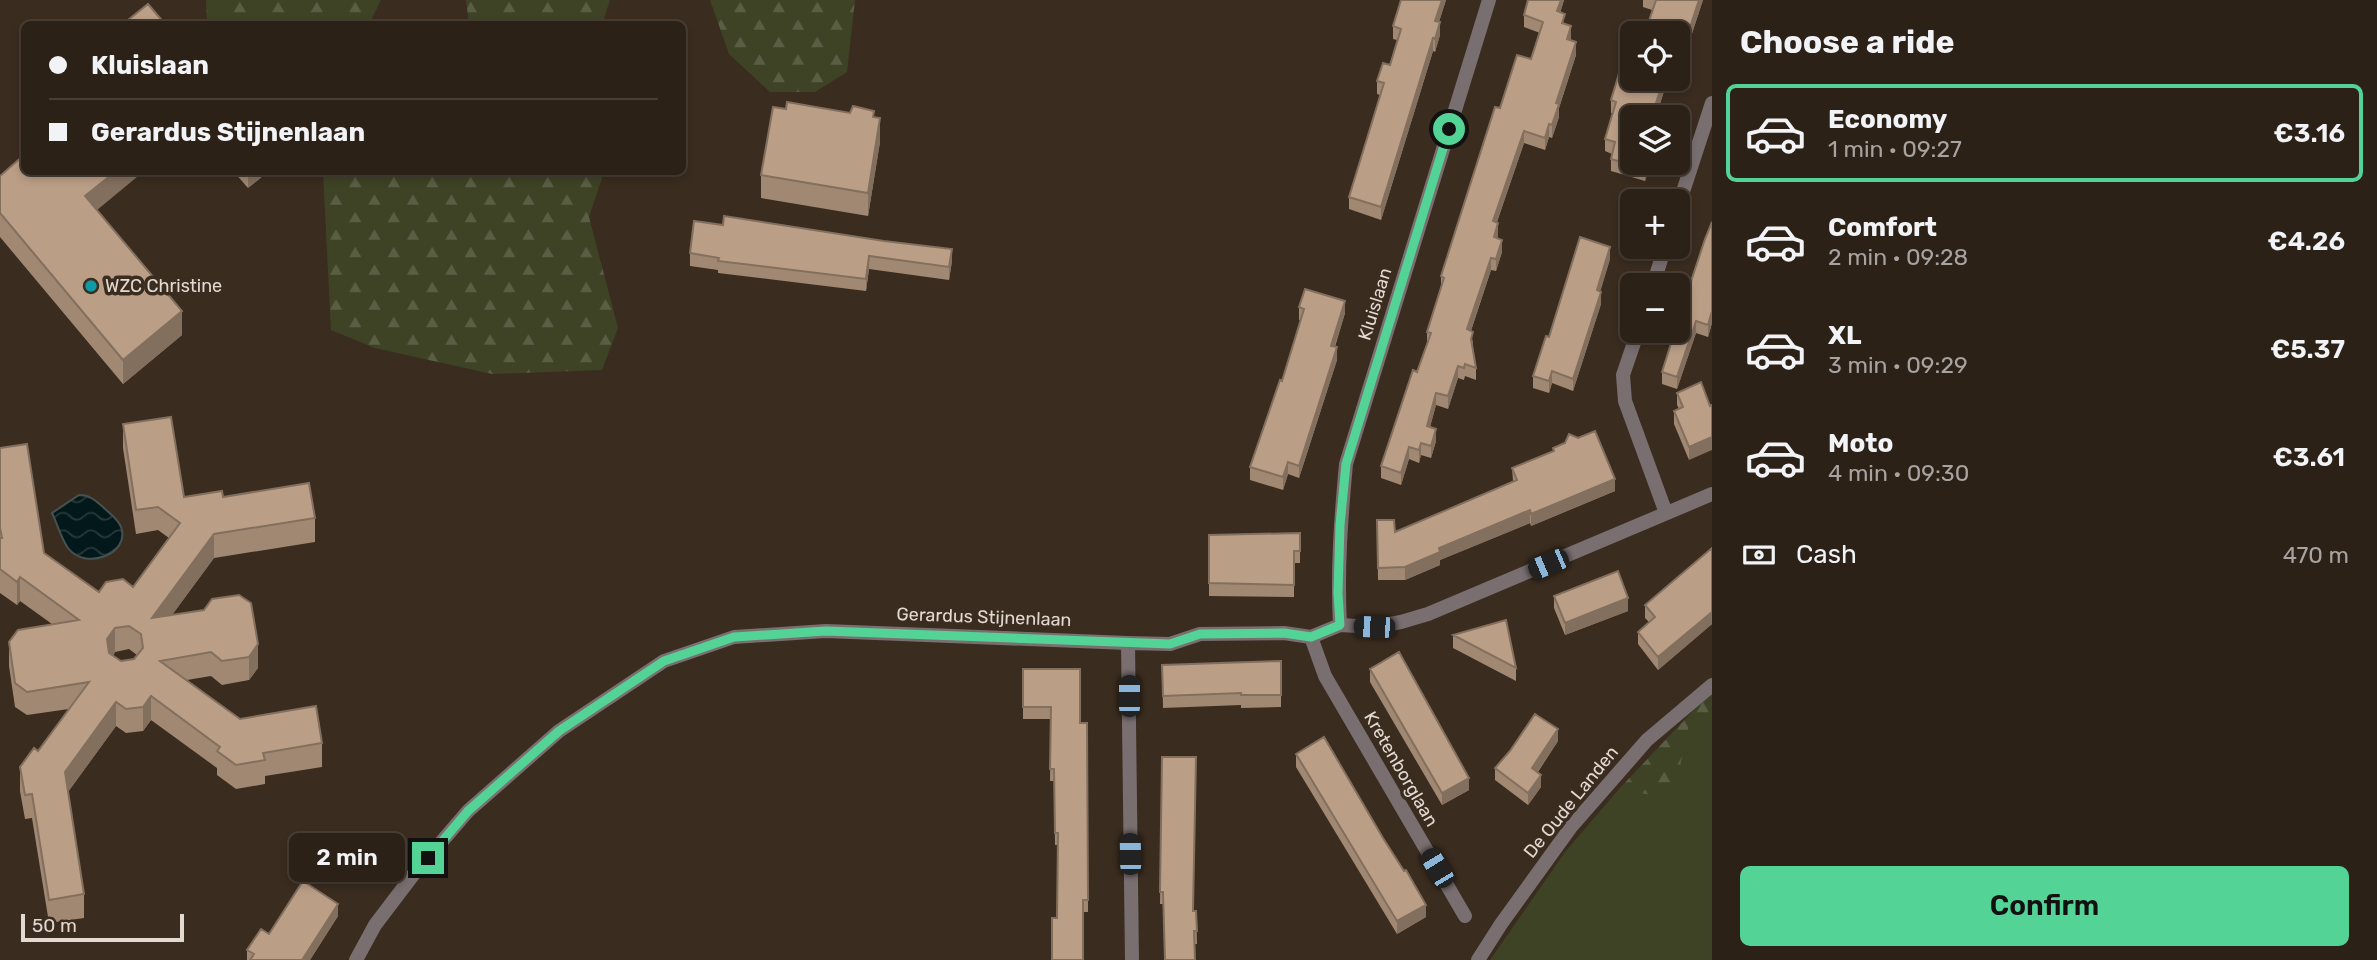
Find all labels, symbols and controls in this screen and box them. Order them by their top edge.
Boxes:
map controls [1620,21,1690,343]
button: locate [1620,21,1690,91]
text: Choose a ride [1740,23,1954,61]
text: Kluislaan [91,50,209,81]
icon: car [1744,102,1807,165]
text: Economy [1828,104,1947,135]
button: layers [1620,105,1690,175]
route start [1433,113,1465,145]
text: Gerardus Stijnenlaan [91,117,365,148]
text: €3.16 [2274,118,2345,149]
text: 1 min · 09:27 [1828,135,1962,163]
button: + [1620,189,1690,259]
icon: car [1744,210,1807,273]
text: Comfort [1828,212,1937,243]
text: €4.26 [2268,226,2345,257]
text: 2 min · 09:28 [1828,243,1968,271]
street label: Kluislaan [1354,265,1396,343]
button: − [1620,273,1690,343]
place label: WZC Christine [105,275,222,297]
marker: WZC Christine [83,278,99,294]
icon: car [1744,318,1807,381]
text: XL [1828,320,1861,351]
text: €5.37 [2270,334,2345,365]
text: 3 min · 09:29 [1828,351,1968,379]
icon: car [1744,426,1807,489]
text: Moto [1828,428,1893,459]
text: €3.61 [2273,442,2345,473]
text: 4 min · 09:30 [1828,459,1969,487]
icon: cash [1740,536,1778,574]
text: Cash [1796,539,1857,570]
text: 470 m [2283,541,2349,569]
car [1525,546,1572,582]
street label: Gerardus Stijnenlaan [896,603,1072,631]
car [1353,616,1396,638]
car [1119,675,1140,717]
street label: Kretenborglaan [1359,708,1443,830]
street label: De Oude Landen [1519,742,1623,862]
car [1120,833,1141,875]
callout: 2 min [288,834,404,882]
route end [412,842,444,874]
text: 2 min [316,843,378,871]
car [1418,845,1457,891]
button: Confirm [1740,866,2349,946]
scale bar [21,911,184,943]
text: 50 m [32,914,77,937]

